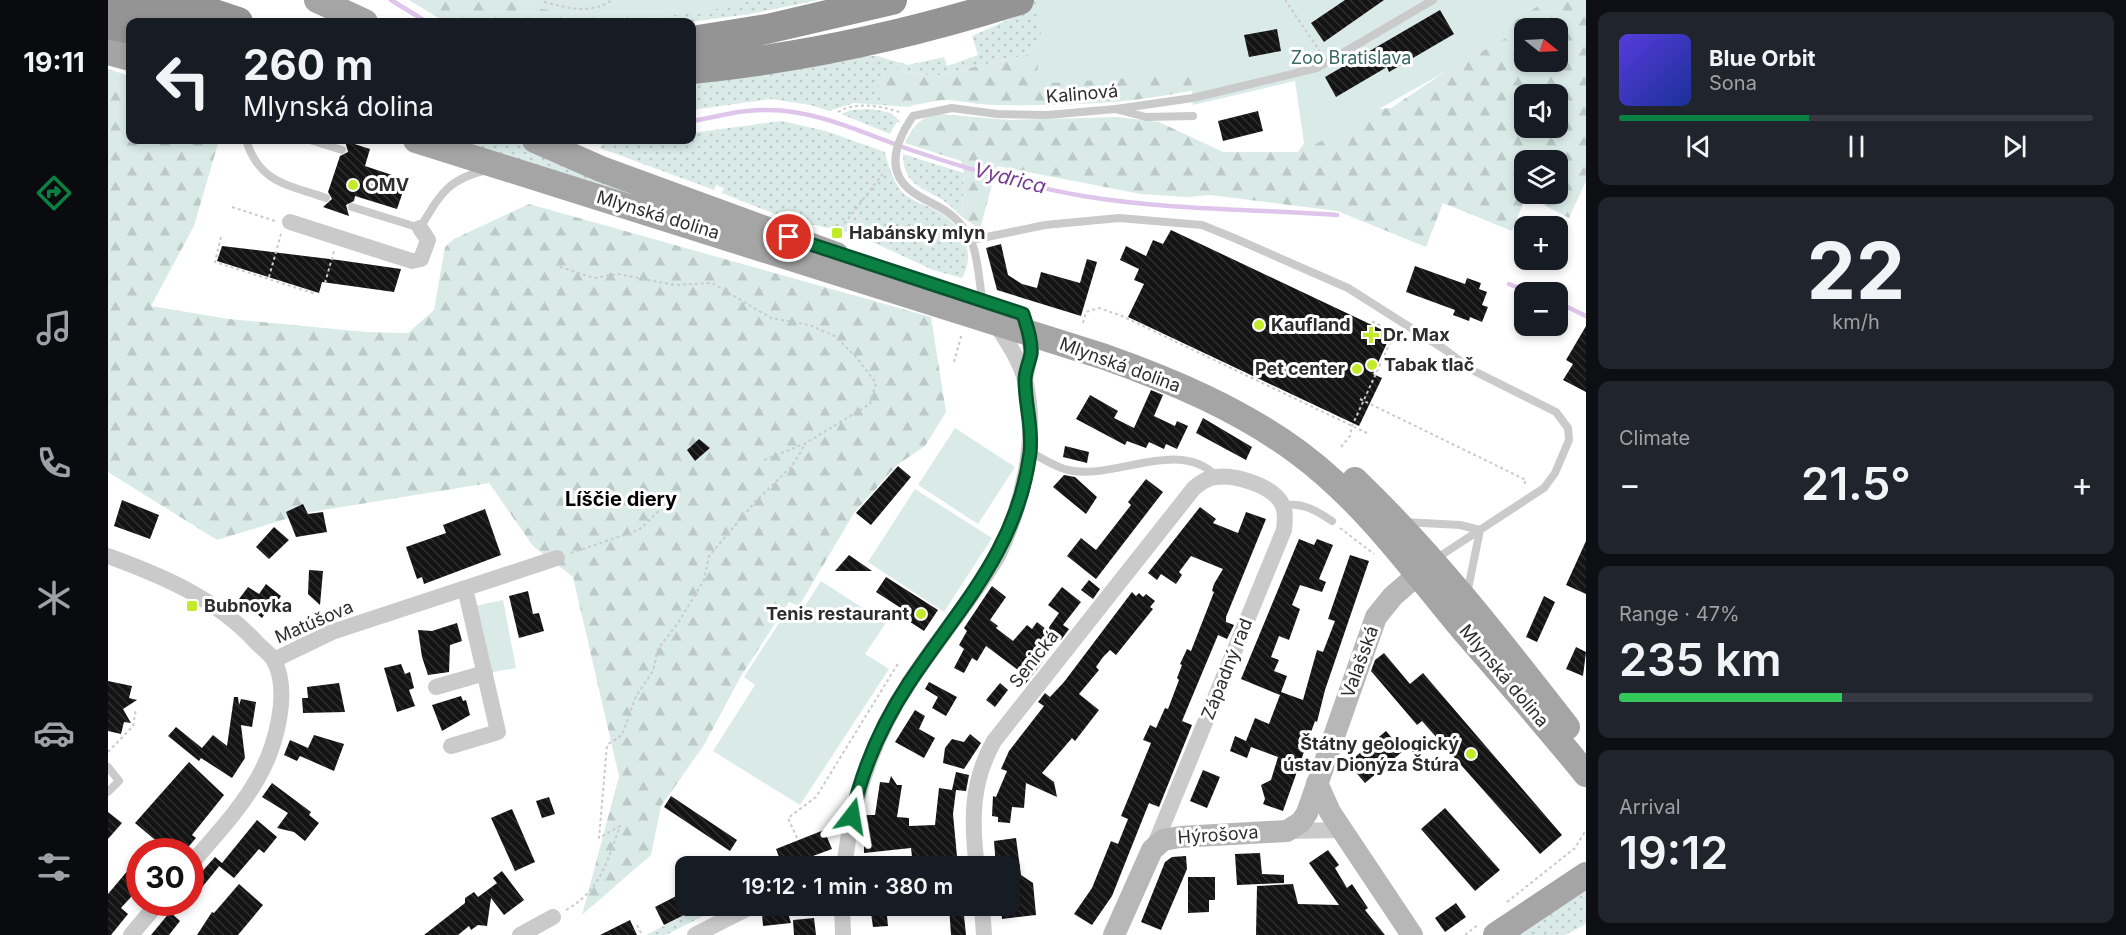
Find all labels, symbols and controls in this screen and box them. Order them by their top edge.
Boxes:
north arrow [1514,18,1568,72]
map controls [1514,18,1568,336]
text: 260 m [243,39,373,90]
icon: left [144,42,222,120]
text: Blue Orbit [1709,45,1816,71]
text: 19:11 [23,46,85,79]
park label: Zoo Bratislava [1291,47,1411,68]
text: Sona [1709,71,1757,95]
street label: Kalinová [1045,80,1119,107]
button: sound [1514,84,1568,138]
text: Mlynská dolina [243,90,434,123]
icon: previous [1682,130,1715,163]
icon: pause [1840,130,1873,163]
icon: next [1998,130,2031,163]
button: layers [1514,150,1568,204]
water label: Vydrica [972,157,1048,199]
icon: directions [33,172,75,214]
place label: OMV [365,174,409,195]
marker: OMV [346,178,360,192]
street label: Mlynská dolina [594,186,722,243]
pin [763,211,814,262]
button: + [1514,216,1568,270]
icon: arrive [772,220,805,253]
place label: Habánsky mlyn [849,222,985,243]
text: 22 [1807,223,1905,318]
marker: Habánsky mlyn [830,226,844,240]
button: − [1514,282,1568,336]
icon: music [33,307,75,349]
text: km/h [1832,310,1880,334]
place label: Kaufland [1271,314,1351,335]
marker: Kaufland [1252,318,1266,332]
place label: Dr. Max [1383,324,1450,345]
marker: Dr. Max [1364,328,1378,342]
street label: Mlynská dolina [1057,333,1184,396]
place label: Tabak tlač [1384,354,1474,375]
place label: Pet center [1255,358,1345,379]
marker: Tabak tlač [1365,358,1379,372]
marker: Pet center [1350,362,1364,376]
text: Climate [1619,426,1690,450]
icon: phone [33,442,75,484]
text: 21.5° [1801,456,1911,511]
text: − [1619,464,1641,504]
text: + [2071,464,2093,504]
district label: Líščie diery [565,487,677,511]
icon: climate [33,577,75,619]
place label: Bubnovka [204,595,292,616]
street label: Matúšova [272,596,356,647]
marker: Bubnovka [185,599,199,613]
text: Range · 47% [1619,602,1740,626]
place label: Tenis restaurant [766,603,909,624]
marker: Tenis restaurant [914,607,928,621]
street label: Západný rad [1197,615,1256,722]
street label: Mlynská dolina [1455,620,1553,731]
street label: Valašská [1337,623,1382,701]
street label: Senická [1005,626,1063,692]
text: 235 km [1619,632,1781,687]
icon: car [33,712,75,754]
place label: Štátny geologický ústav Dionýza Štúra [1283,733,1459,775]
marker: Štátny geologický ústav Dionýza Štúra [1464,747,1478,761]
position arrow [820,784,884,848]
text: Arrival [1619,795,1681,819]
street label: Hýrošova [1177,821,1259,848]
text: 19:12 [1619,825,1728,880]
speed limit sign: 30 [126,838,204,916]
icon: filters [33,846,75,888]
text: 19:12 · 1 min · 380 m [742,873,953,899]

